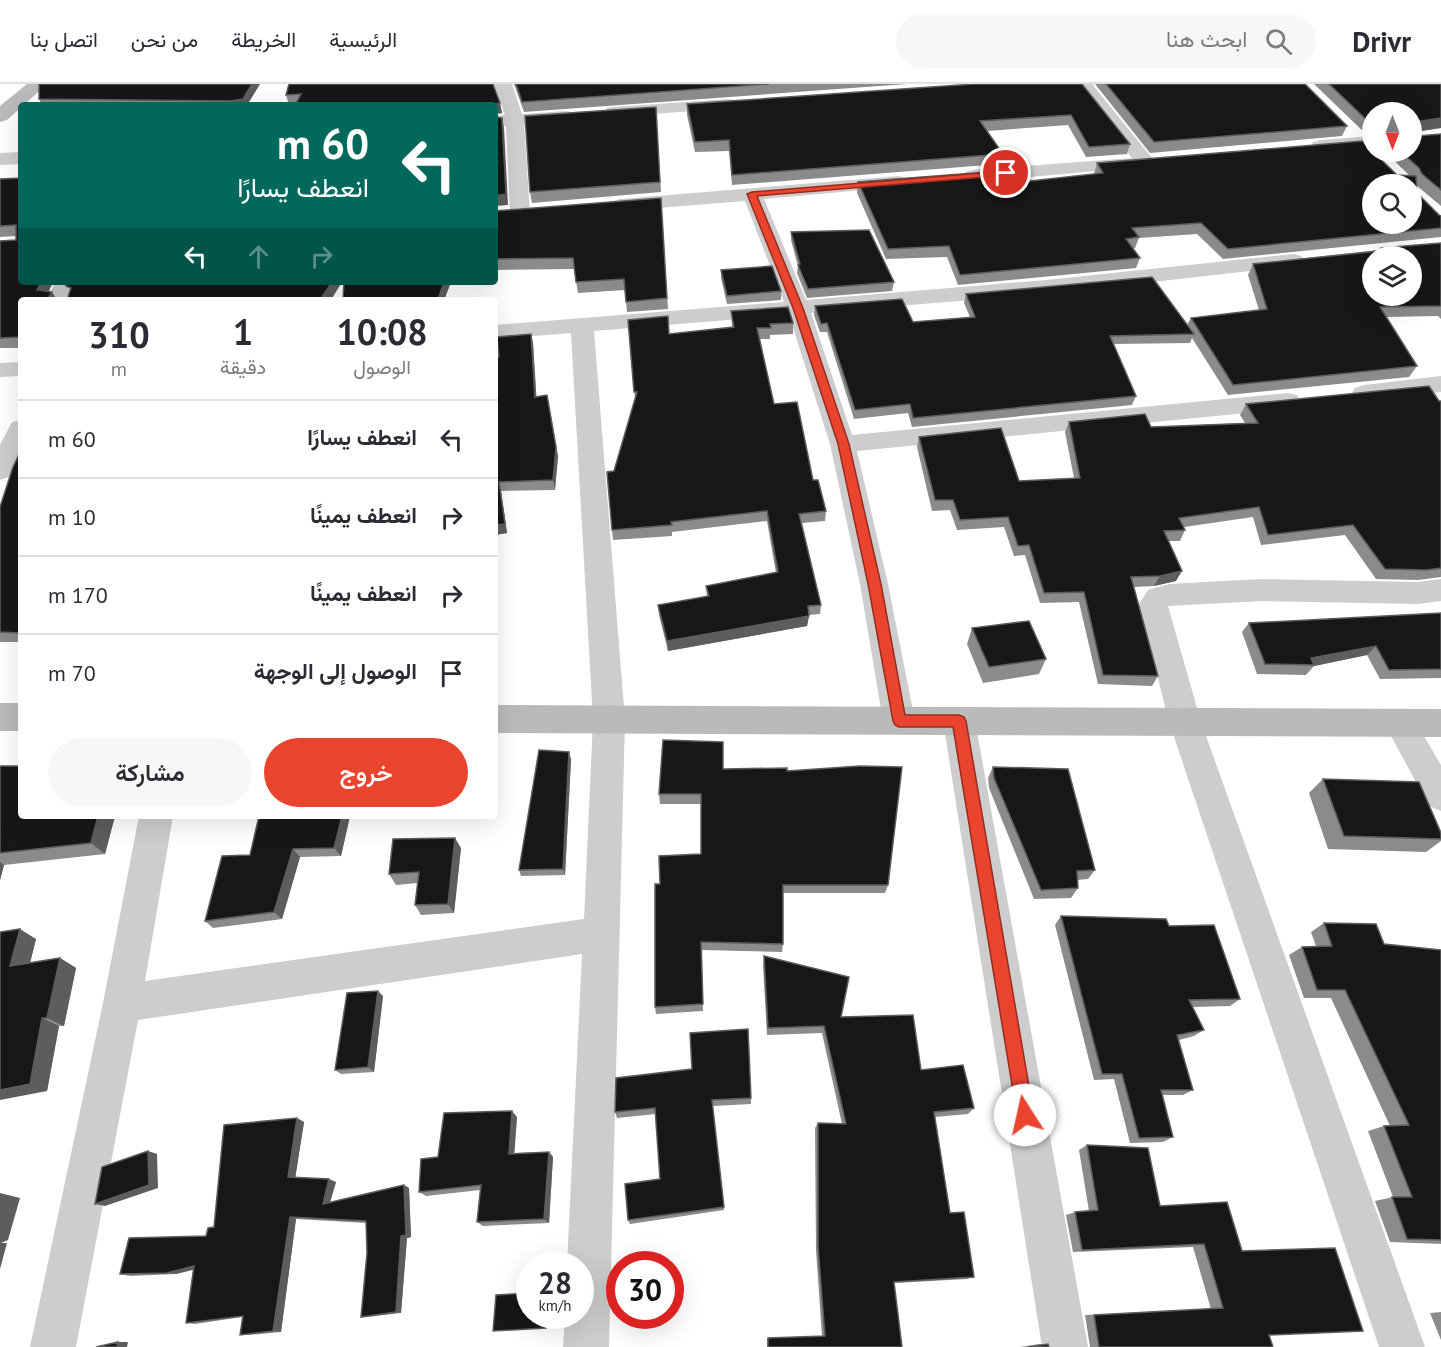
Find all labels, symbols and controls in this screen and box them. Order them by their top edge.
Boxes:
search box [896,14,1316,68]
text: Drivr [1352,23,1411,60]
text: ابحث هنا [1166,25,1247,53]
icon: search [1262,25,1295,58]
text: اتصل بنا [30,26,98,53]
text: من نحن [131,26,198,53]
text: الخريطة [231,26,296,53]
text: الرئيسية [329,26,397,53]
north arrow [1362,102,1422,162]
map controls [1362,102,1422,306]
text: 60 m [277,116,369,171]
icon: left [390,126,468,204]
pin [980,147,1031,198]
icon: arrive [989,156,1022,189]
text: انعطف يسارًا [237,170,369,204]
button: search [1362,174,1422,234]
icon: left [179,240,212,273]
icon: ahead [242,240,275,273]
icon: right [305,240,338,273]
button: layers [1362,246,1422,306]
text: 1 [233,308,253,355]
text: 10:08 [336,308,428,355]
text: 310 [88,311,150,358]
text: دقيقة [220,354,266,380]
text: الوصول [353,354,411,380]
text: m [111,356,127,382]
text: انعطف يسارًا [307,423,417,451]
icon: left [435,423,468,456]
text: 60 m [48,425,96,453]
text: انعطف يمينًا [310,501,417,529]
icon: right [435,501,468,534]
text: 10 m [48,503,96,531]
text: انعطف يمينًا [310,579,417,607]
icon: right [435,579,468,612]
text: 170 m [48,581,108,609]
text: الوصول إلى الوجهة [254,657,417,685]
icon: arrive [435,657,468,690]
text: 70 m [48,659,96,687]
button: مشاركة [48,738,252,807]
button: خروج [264,738,468,807]
position arrow [993,1083,1057,1147]
speed limit sign: 30 [606,1251,684,1329]
text: 28 [538,1263,572,1302]
text: km/h [539,1296,571,1315]

